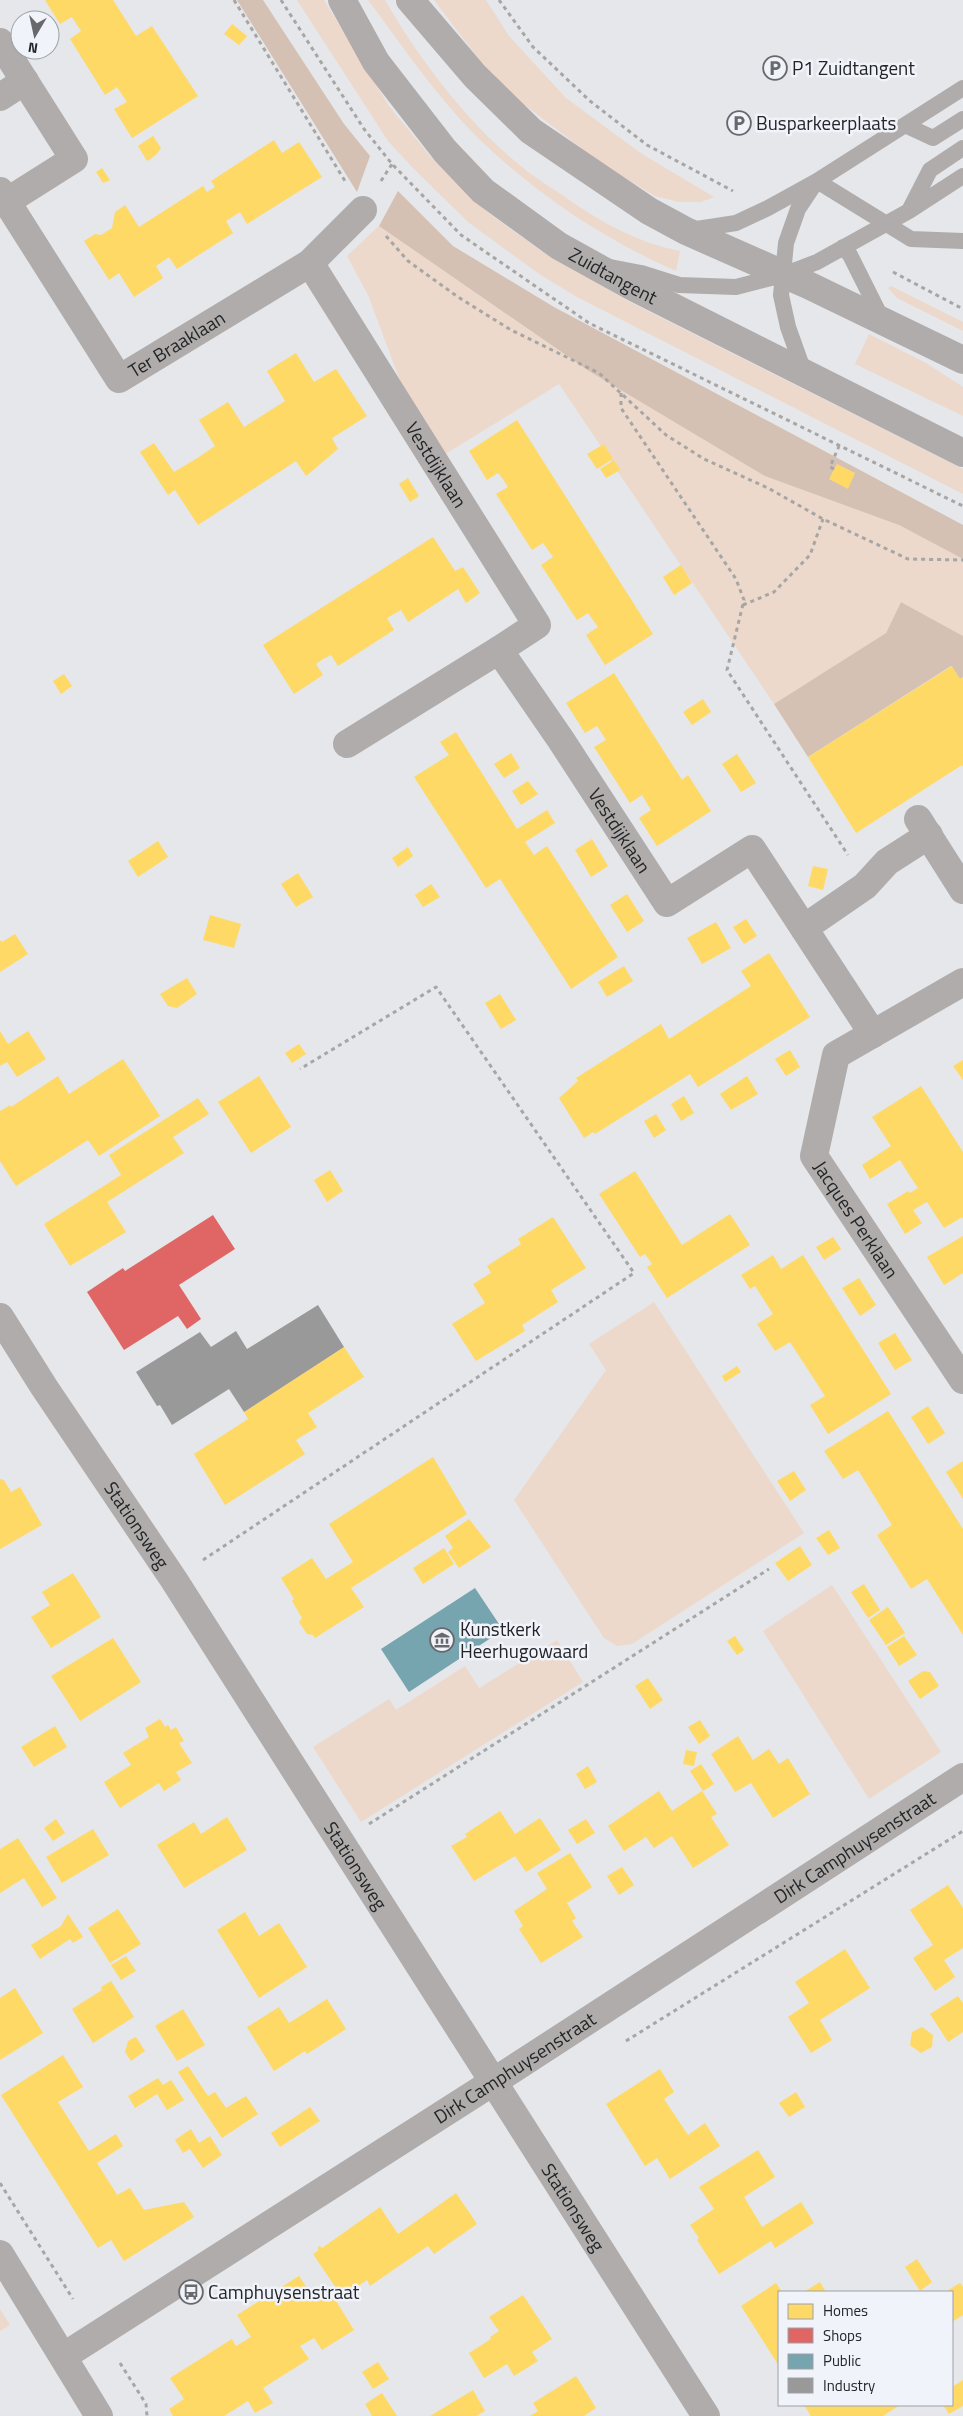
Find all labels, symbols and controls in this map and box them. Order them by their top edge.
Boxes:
north arrow [10,10,60,60]
text: N [26,37,39,59]
place label: P1 Zuidtangent [792,53,915,82]
parking icon: P1 Zuidtangent [762,55,788,81]
place label: Busparkeerplaats [756,108,896,137]
parking icon: Busparkeerplaats [726,110,752,136]
street label: Zuidtangent [564,239,663,311]
street label: Ter Braaklaan [122,303,230,384]
street label: Vestdijklaan [399,416,475,513]
street label: Vestdijklaan [582,782,659,879]
street label: Jacques Perklaan [807,1154,906,1284]
street label: Stationsweg [97,1475,177,1574]
place label: Kunstkerk Heerhugowaard [460,1614,588,1665]
museum icon: Kunstkerk Heerhugowaard [429,1627,455,1653]
street label: Dirk Camphuysenstraat [768,1783,941,1910]
street label: Stationsweg [317,1815,395,1916]
street label: Dirk Camphuysenstraat [428,2004,601,2130]
street label: Stationsweg [535,2157,613,2257]
place label: Camphuysenstraat [208,2277,360,2306]
bus stop icon: Camphuysenstraat [178,2279,204,2305]
legend [778,2291,953,2406]
text: Homes [823,2299,868,2322]
text: Shops [823,2324,862,2347]
text: Public [823,2349,861,2372]
text: Industry [823,2374,875,2397]

